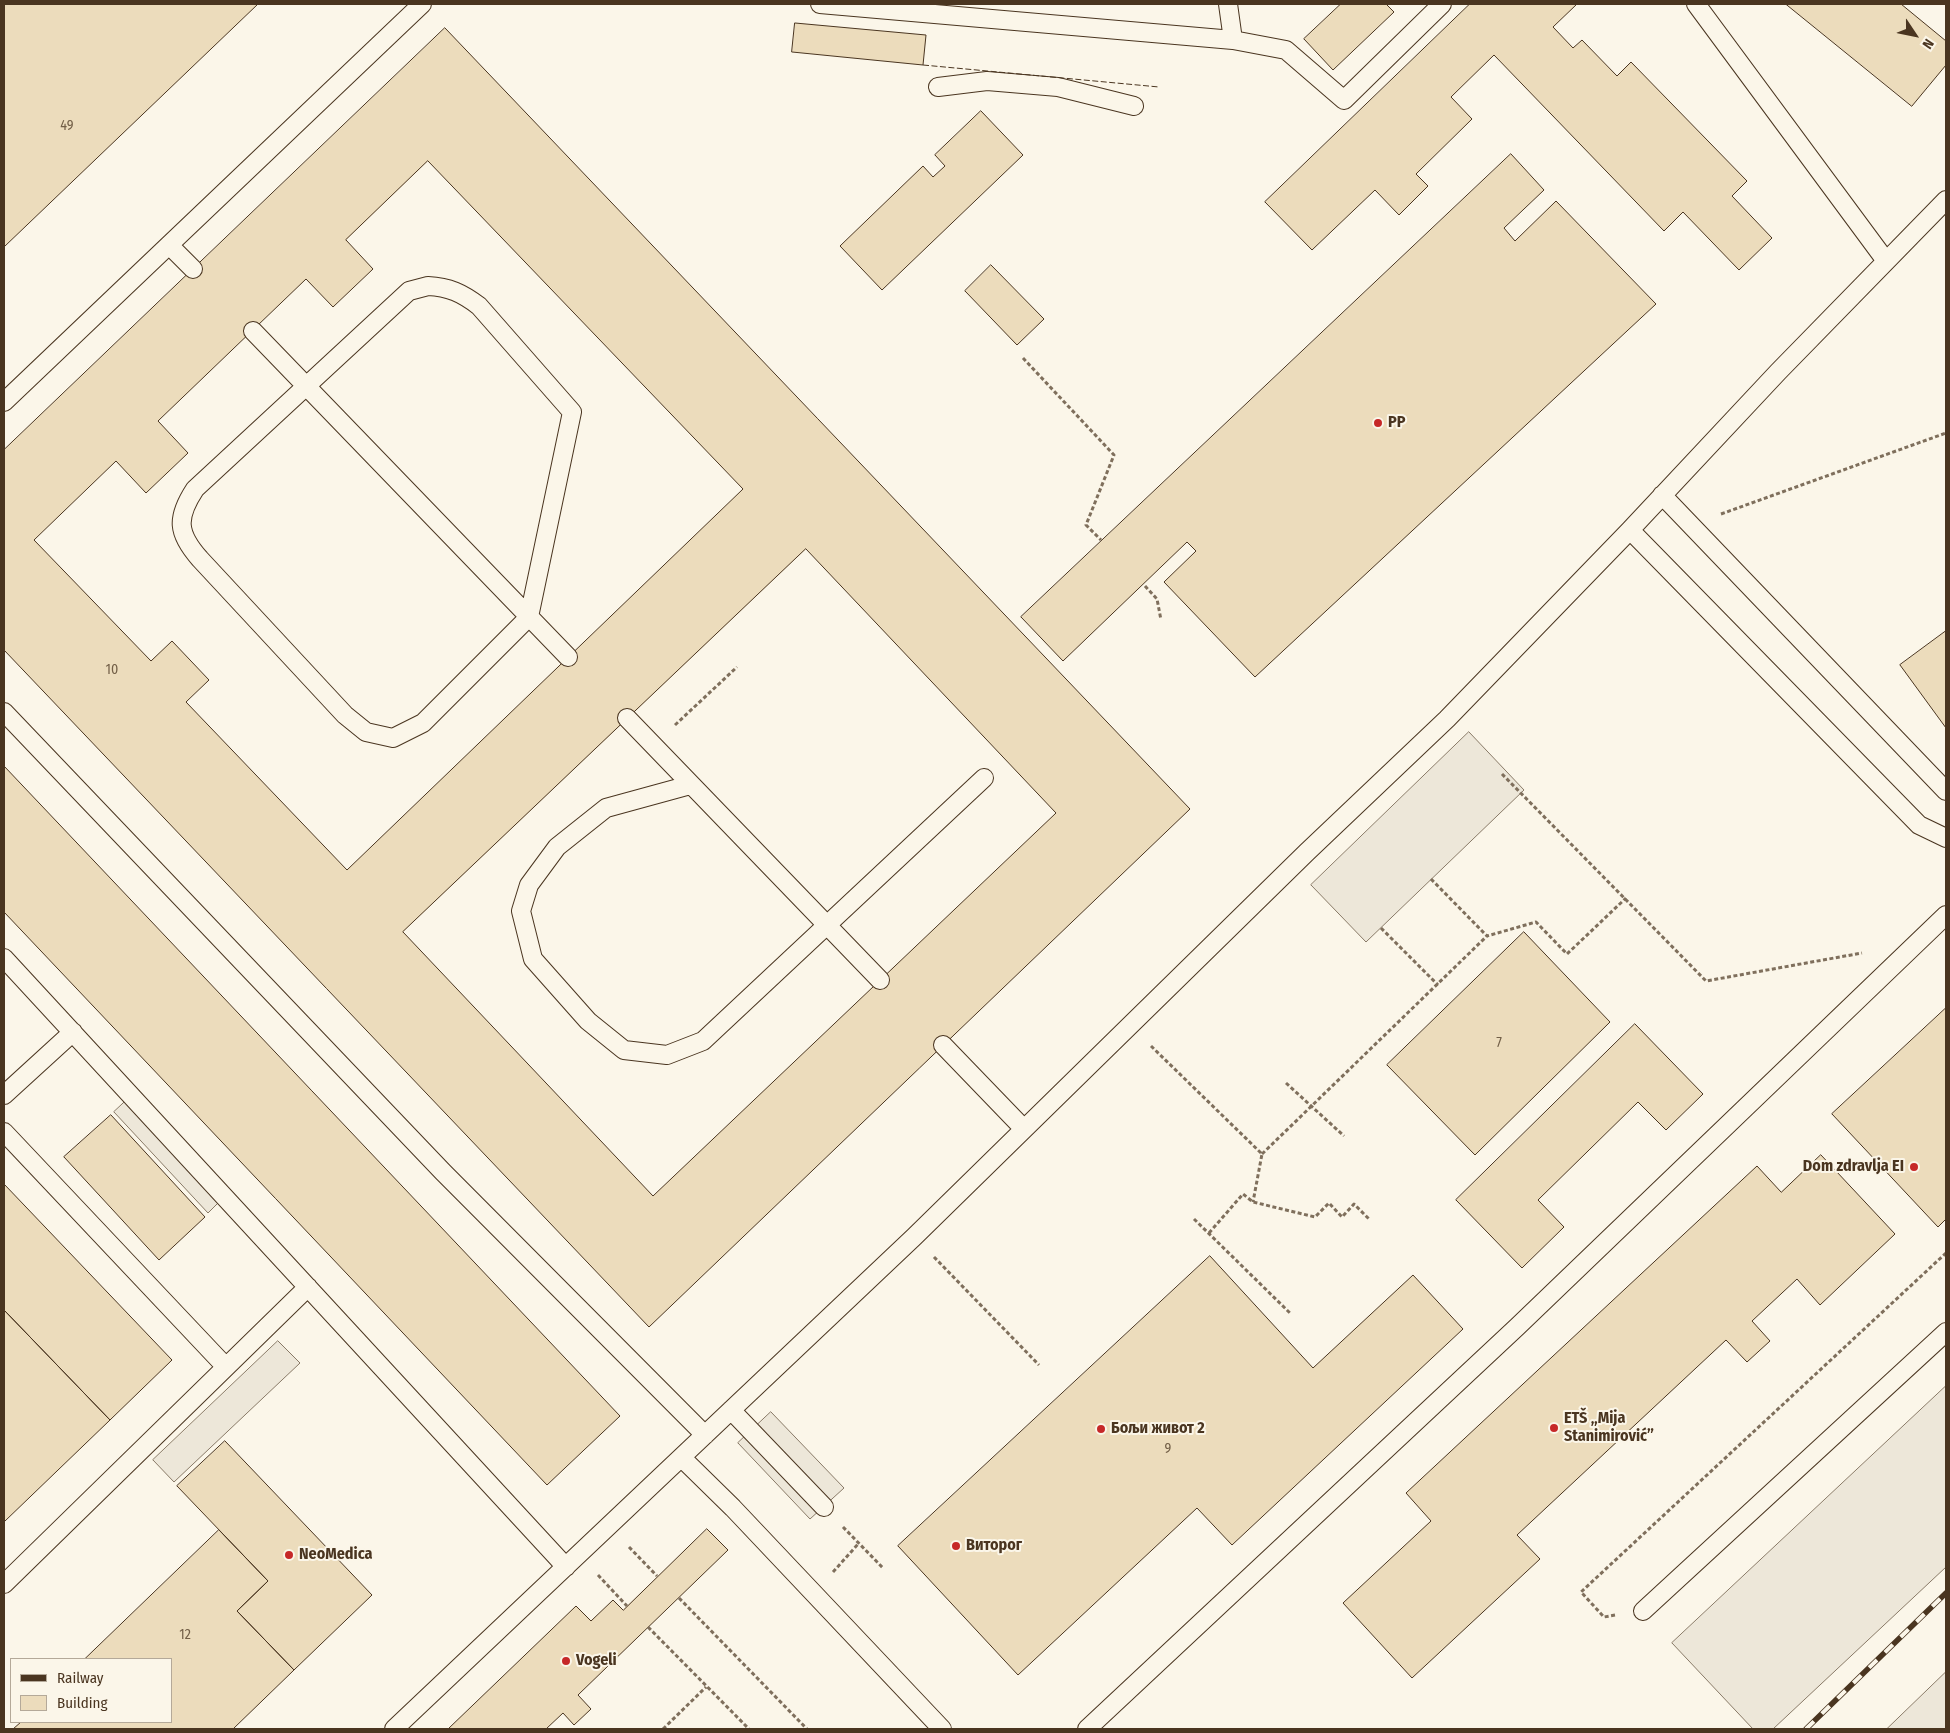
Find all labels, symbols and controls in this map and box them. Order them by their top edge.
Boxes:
north arrow [1890,10,1940,60]
text: N [1918,35,1937,52]
house number: 49 [60,118,74,134]
place label: PP [1388,413,1405,433]
marker: PP [1372,417,1384,429]
house number: 10 [106,662,118,678]
house number: 7 [1496,1035,1502,1051]
place label: Dom zdravlja EI [1803,1157,1904,1177]
marker: Dom zdravlja EI [1908,1161,1920,1173]
place label: ETŠ „Mija Stanimirović” [1564,1409,1654,1447]
place label: Бољи живот 2 [1111,1419,1205,1439]
marker: ETŠ „Mija Stanimirović” [1548,1422,1560,1434]
marker: Бољи живот 2 [1095,1423,1107,1435]
house number: 9 [1165,1441,1171,1457]
place label: Виторог [966,1536,1022,1556]
marker: Виторог [950,1540,962,1552]
place label: NeoMedica [299,1545,373,1565]
marker: NeoMedica [283,1549,295,1561]
house number: 12 [179,1627,191,1643]
place label: Vogeli [576,1651,617,1671]
marker: Vogeli [560,1655,572,1667]
legend [10,1658,172,1723]
text: Railway [57,1669,104,1687]
text: Building [57,1694,108,1712]

